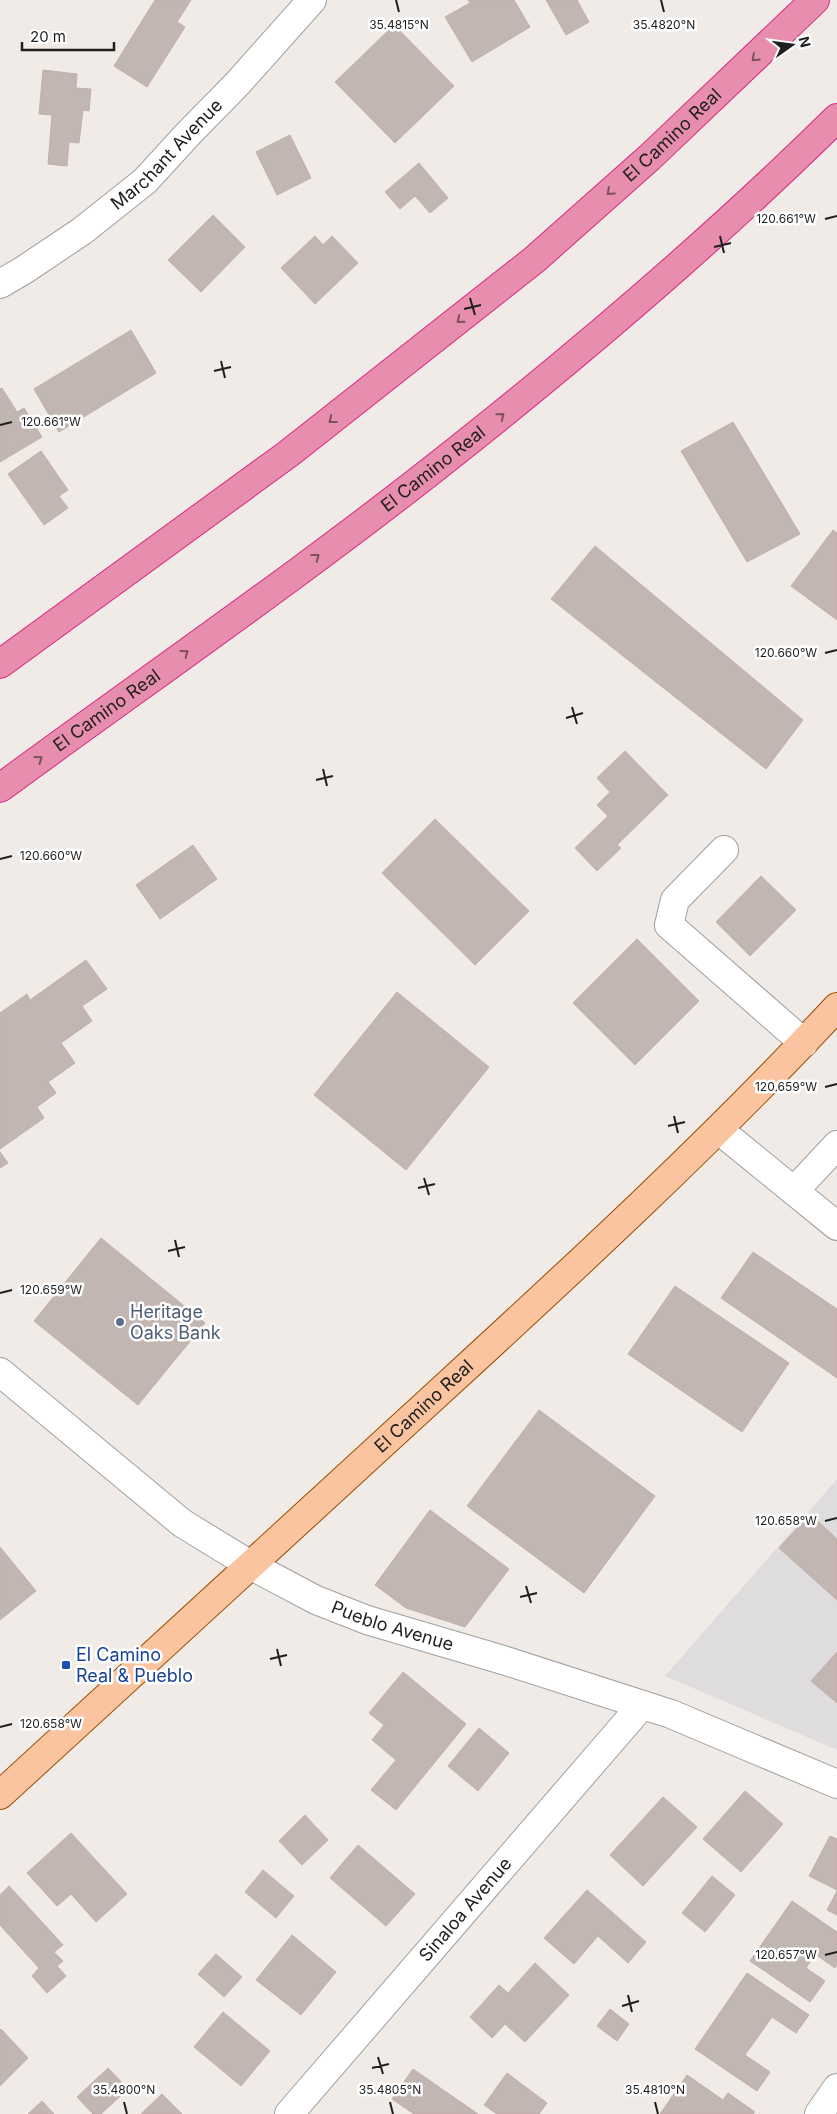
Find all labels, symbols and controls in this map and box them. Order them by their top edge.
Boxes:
text: 35.4815°N [369,17,429,32]
text: 35.4820°N [633,17,695,32]
scale bar [22,20,115,52]
north arrow [767,20,817,70]
text: 20 m [30,27,66,46]
text: N [796,35,815,49]
one-way arrow [751,52,760,61]
street label: El Camino Real [619,84,725,186]
street label: Marchant Avenue [106,94,226,214]
one-way arrow [607,187,616,196]
text: 120.661°W [756,211,816,226]
one-way arrow [456,315,465,324]
one-way arrow [495,412,504,421]
text: 120.661°W [21,414,81,429]
one-way arrow [329,415,338,423]
street label: El Camino Real [377,421,489,516]
one-way arrow [310,554,320,563]
text: 120.660°W [755,645,817,660]
one-way arrow [179,650,189,659]
street label: El Camino Real [49,665,164,756]
one-way arrow [33,756,43,765]
text: 120.660°W [20,848,82,863]
text: 120.659°W [755,1079,817,1094]
text: 120.659°W [20,1282,82,1297]
place label: Heritage Oaks Bank [130,1301,221,1343]
marker: Heritage Oaks Bank [114,1316,126,1328]
street label: El Camino Real [370,1355,477,1457]
text: 120.658°W [755,1513,817,1528]
street label: Pueblo Avenue [328,1596,456,1655]
place label: El Camino Real & Pueblo [76,1644,193,1686]
marker: El Camino Real & Pueblo [60,1659,72,1671]
text: 120.658°W [20,1716,82,1731]
street label: Sinaloa Avenue [414,1853,516,1966]
text: 120.657°W [755,1947,817,1962]
text: 35.4800°N [93,2082,155,2097]
text: 35.4805°N [359,2082,421,2097]
text: 35.4810°N [625,2082,685,2097]

